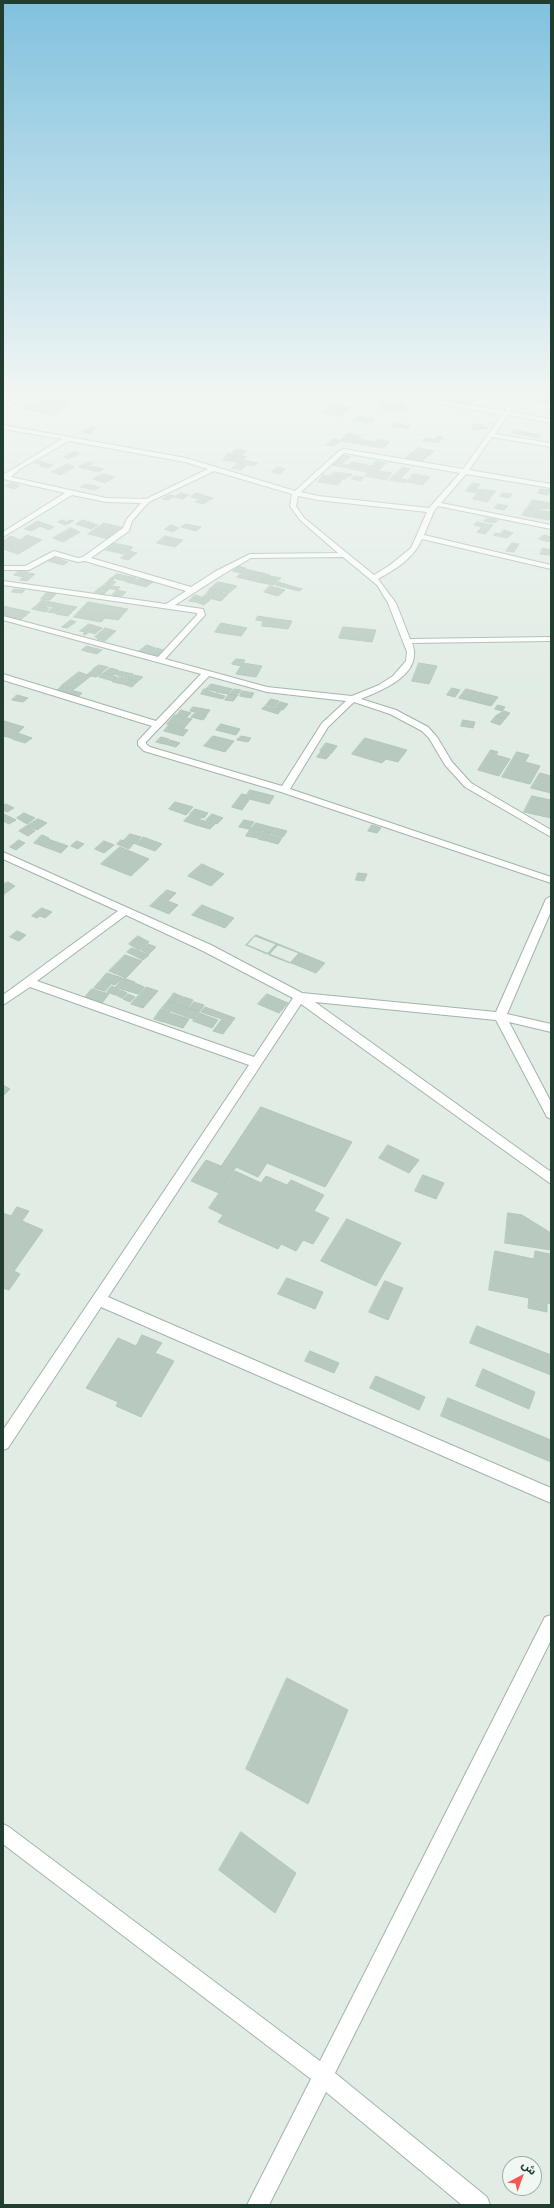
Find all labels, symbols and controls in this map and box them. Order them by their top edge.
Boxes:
north arrow [502,2156,542,2196]
text: ش [520,2157,539,2177]

